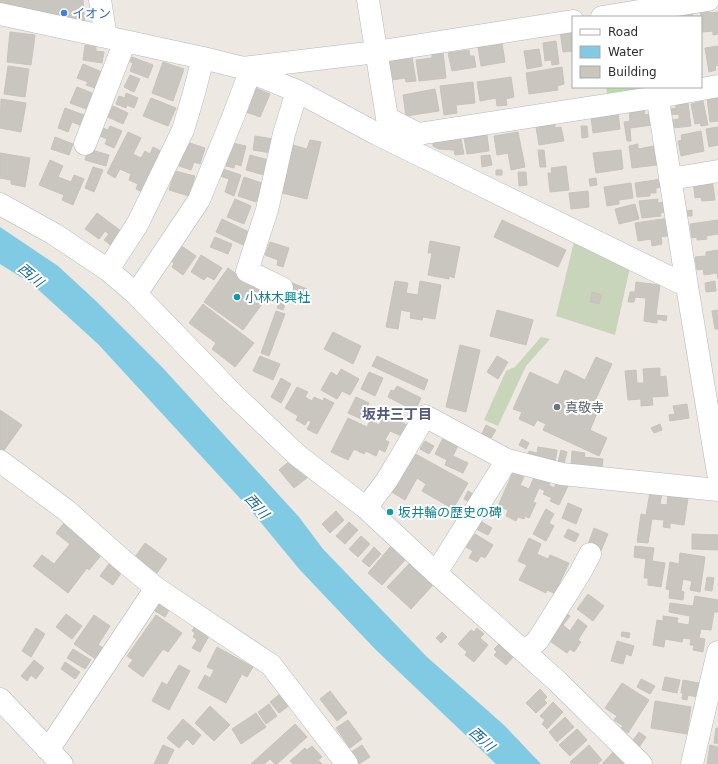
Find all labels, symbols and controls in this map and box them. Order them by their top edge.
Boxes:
place label: イオン [72,6,111,21]
marker: イオン [59,8,69,18]
legend [572,16,702,88]
text: Road [608,25,638,39]
text: Water [608,45,644,59]
text: Building [608,65,657,79]
water label: 西川 [15,260,48,291]
place label: 小林木興社 [245,290,310,305]
marker: 小林木興社 [232,292,242,302]
place label: 真敬寺 [565,400,604,415]
marker: 真敬寺 [552,402,562,412]
district label: 坂井三丁目 [362,406,432,422]
water label: 西川 [242,490,274,523]
place label: 坂井輪の歴史の碑 [398,505,502,520]
marker: 坂井輪の歴史の碑 [385,507,395,517]
water label: 西川 [466,724,499,756]

